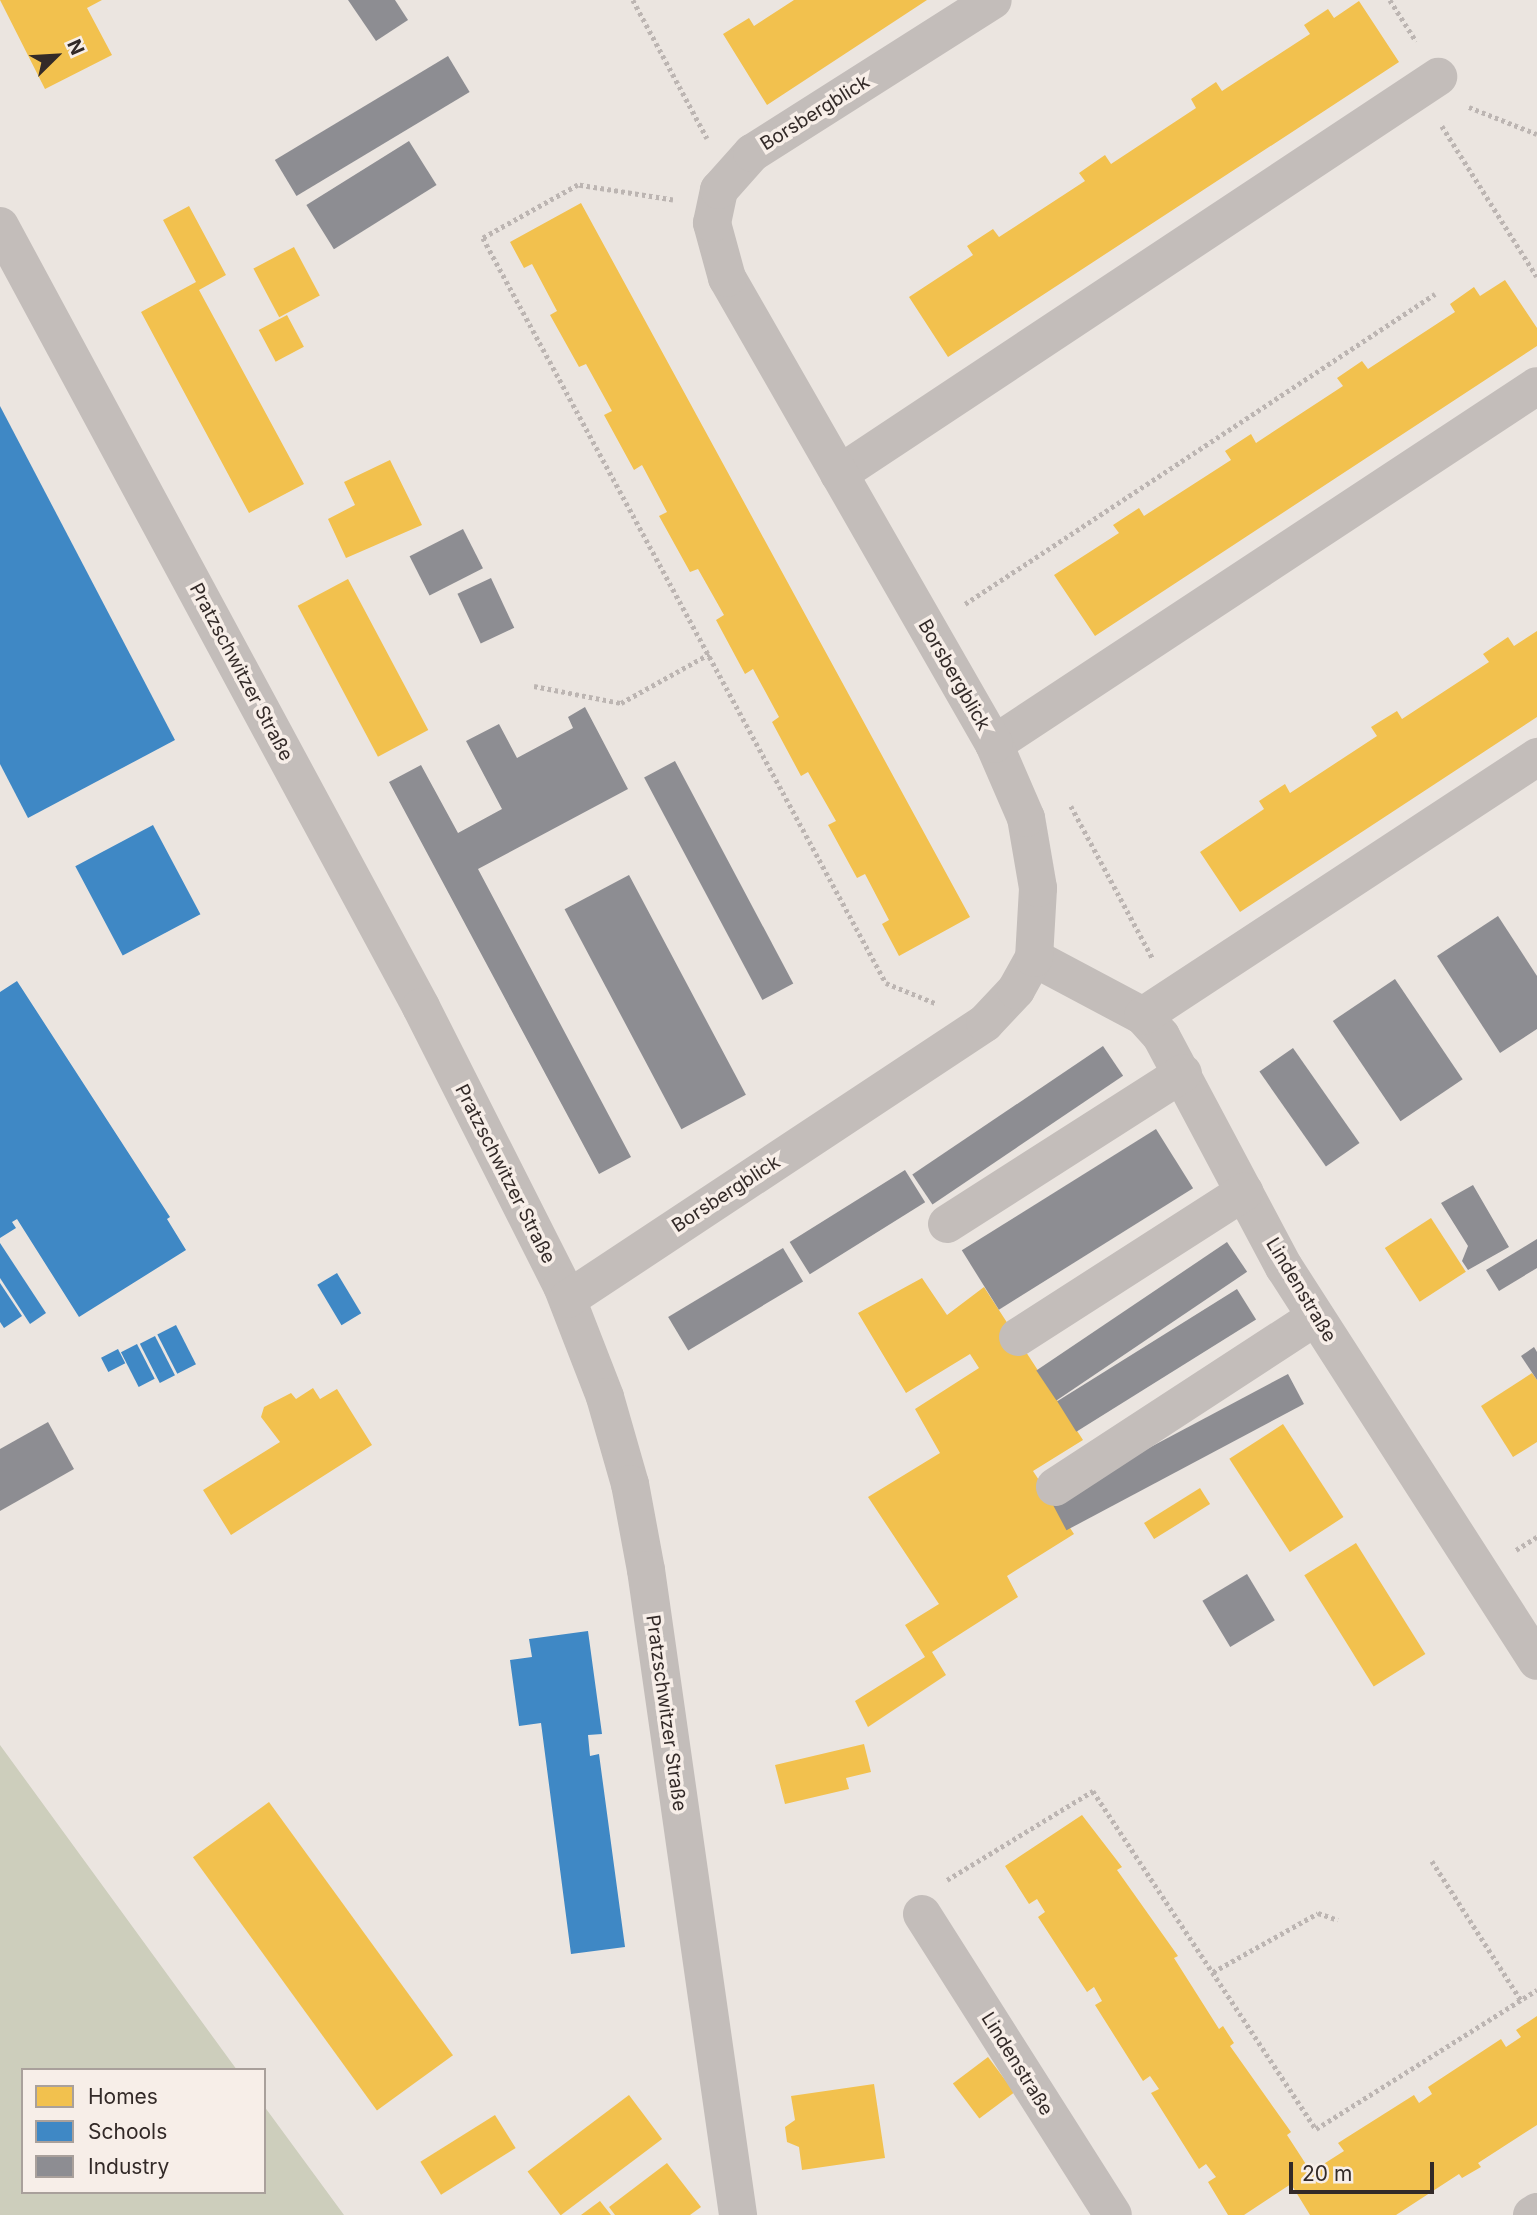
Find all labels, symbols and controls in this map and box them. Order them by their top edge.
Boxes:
north arrow [21,21,91,91]
text: N [62,36,89,59]
street label: Borsbergblick [756,70,874,156]
street label: Pratzschwitzer Straße [184,579,298,765]
street label: Borsbergblick [913,615,995,735]
street label: Pratzschwitzer Straße [450,1081,560,1267]
street label: Borsbergblick [668,1151,784,1237]
street label: Lindenstraße [1261,1234,1341,1346]
street label: Pratzschwitzer Straße [641,1613,691,1813]
street label: Lindenstraße [976,2008,1058,2120]
legend [21,2068,266,2194]
text: Homes [88,2084,158,2109]
text: Schools [88,2119,167,2144]
scale bar [1292,2148,1437,2192]
text: Industry [88,2154,169,2179]
text: 20 m [1302,2161,1352,2186]

